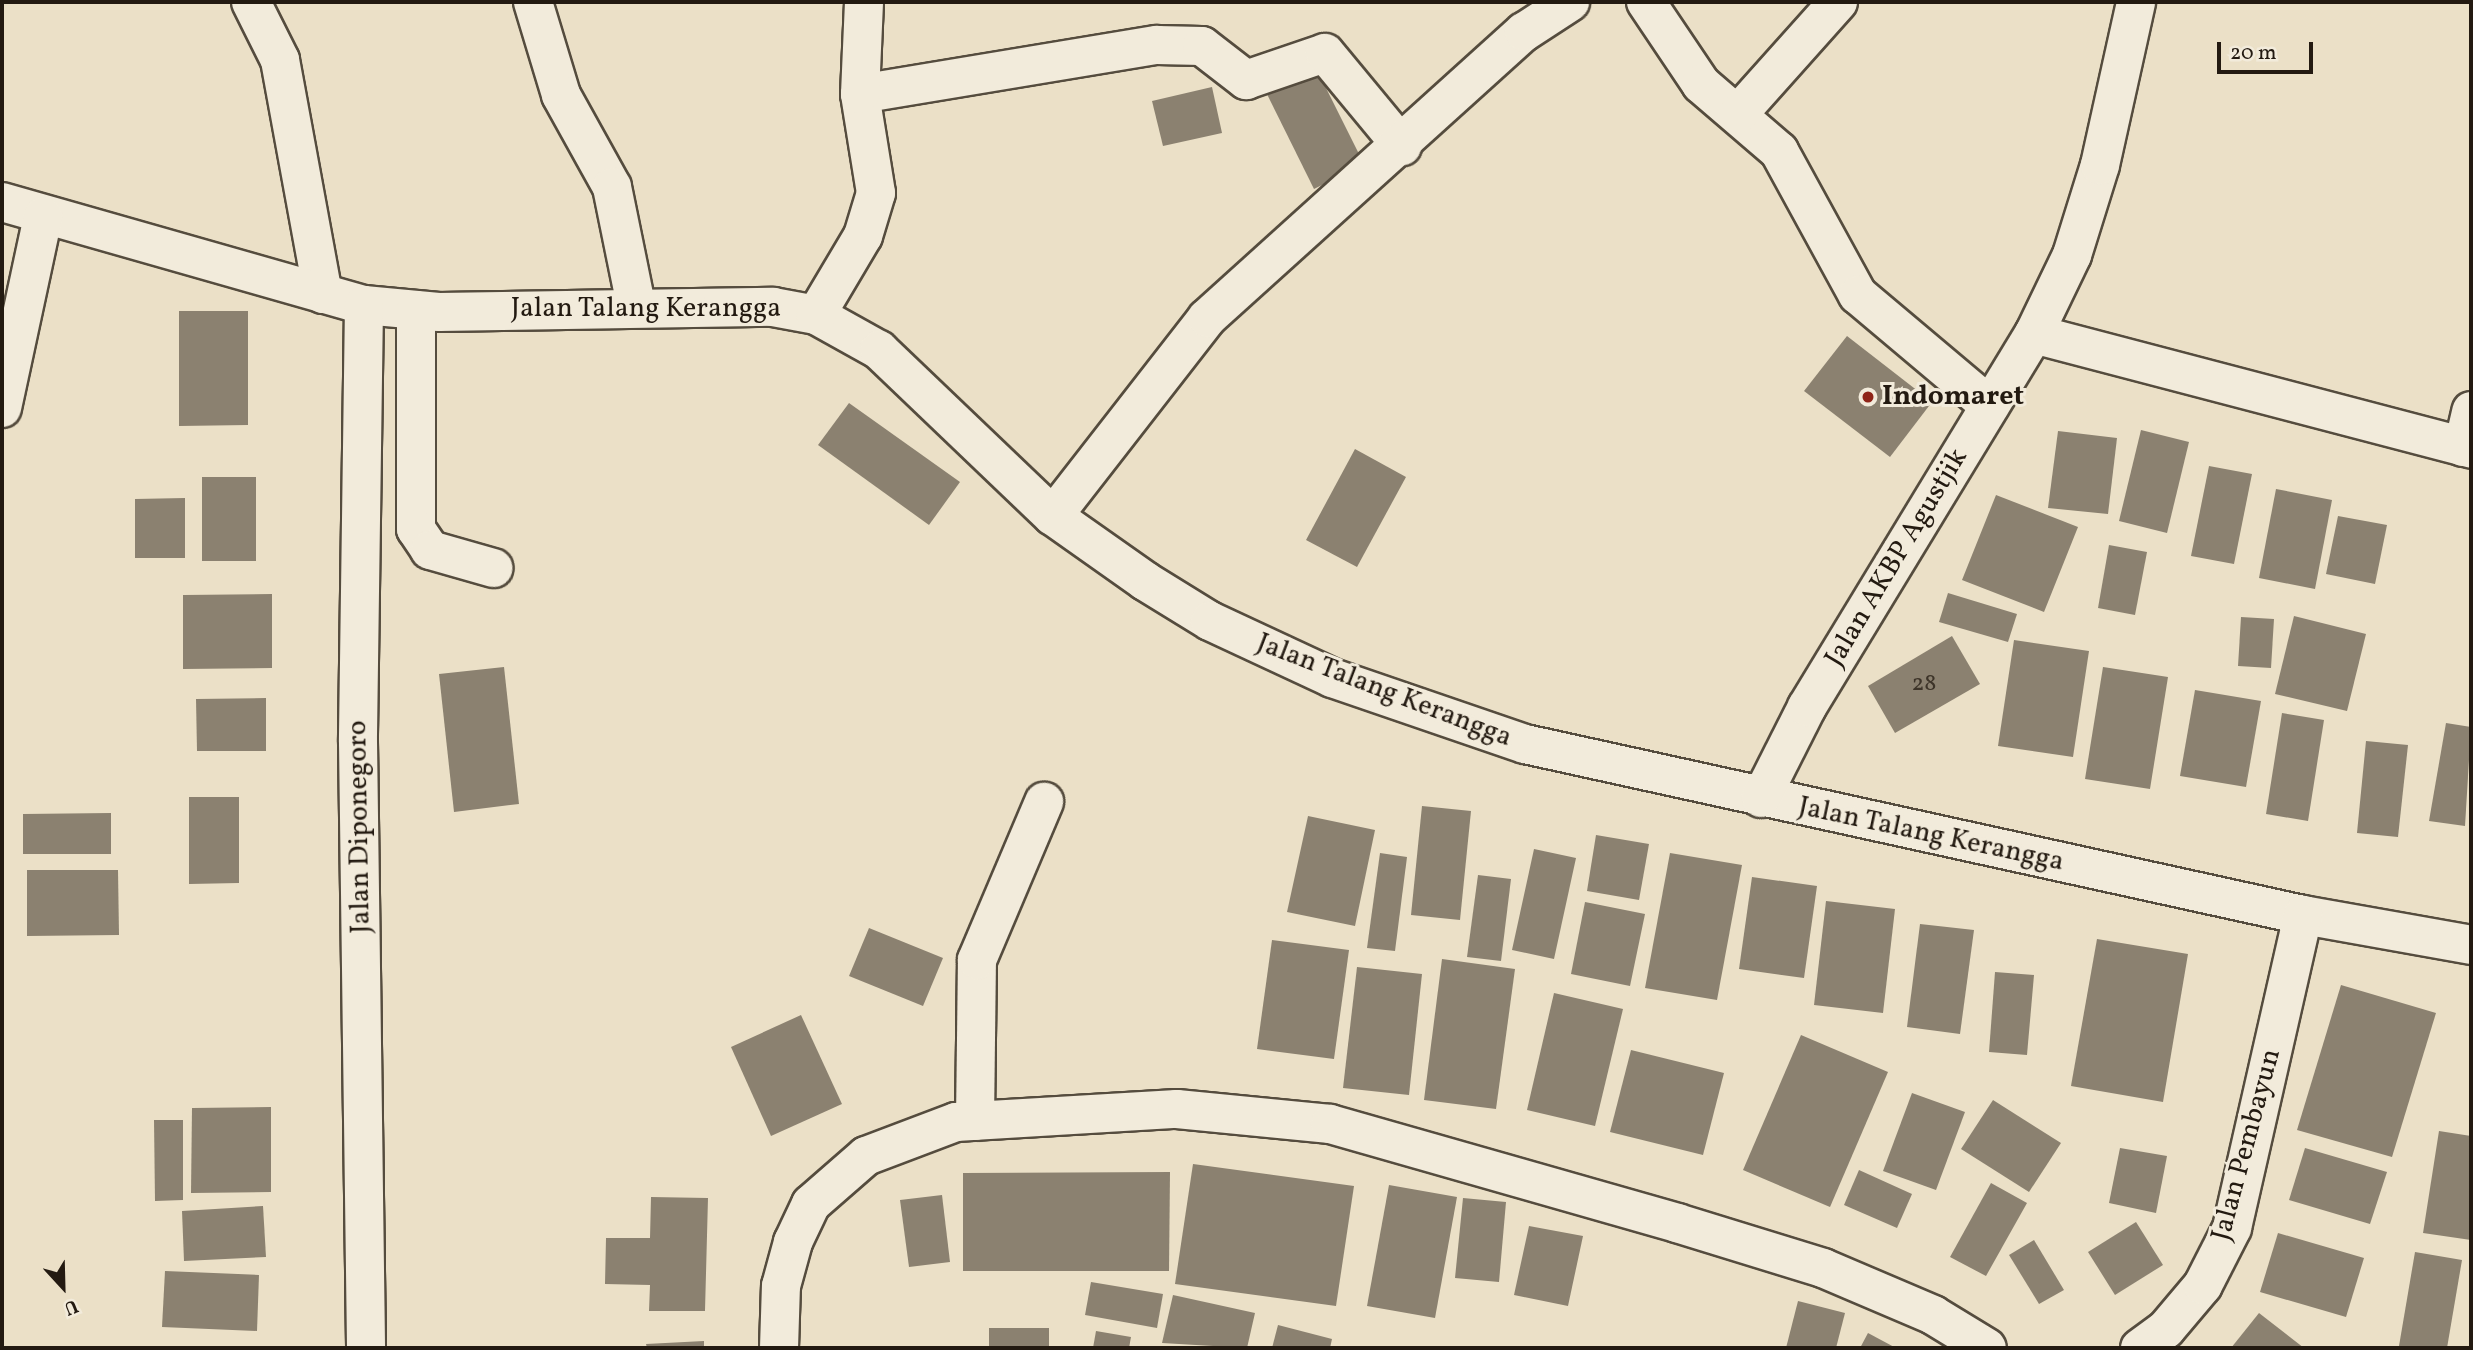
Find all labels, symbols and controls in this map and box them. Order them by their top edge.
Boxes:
scale bar [2221,28,2317,72]
text: 20 m [2230,39,2276,68]
street label: Jalan Talang Kerangga [510,292,782,326]
place label: Indomaret [1882,380,2024,414]
marker: Indomaret [1860,389,1876,405]
street label: Jalan AKBP Agustjik [1818,443,1976,673]
street label: Jalan Talang Kerangga [1251,627,1517,755]
house number: 28 [1911,671,1937,699]
street label: Jalan Diponegoro [341,720,379,934]
street label: Jalan Talang Kerangga [1795,790,2067,880]
street label: Jalan Pembayun [2205,1045,2289,1245]
north arrow [28,1252,98,1322]
text: U [60,1292,82,1321]

